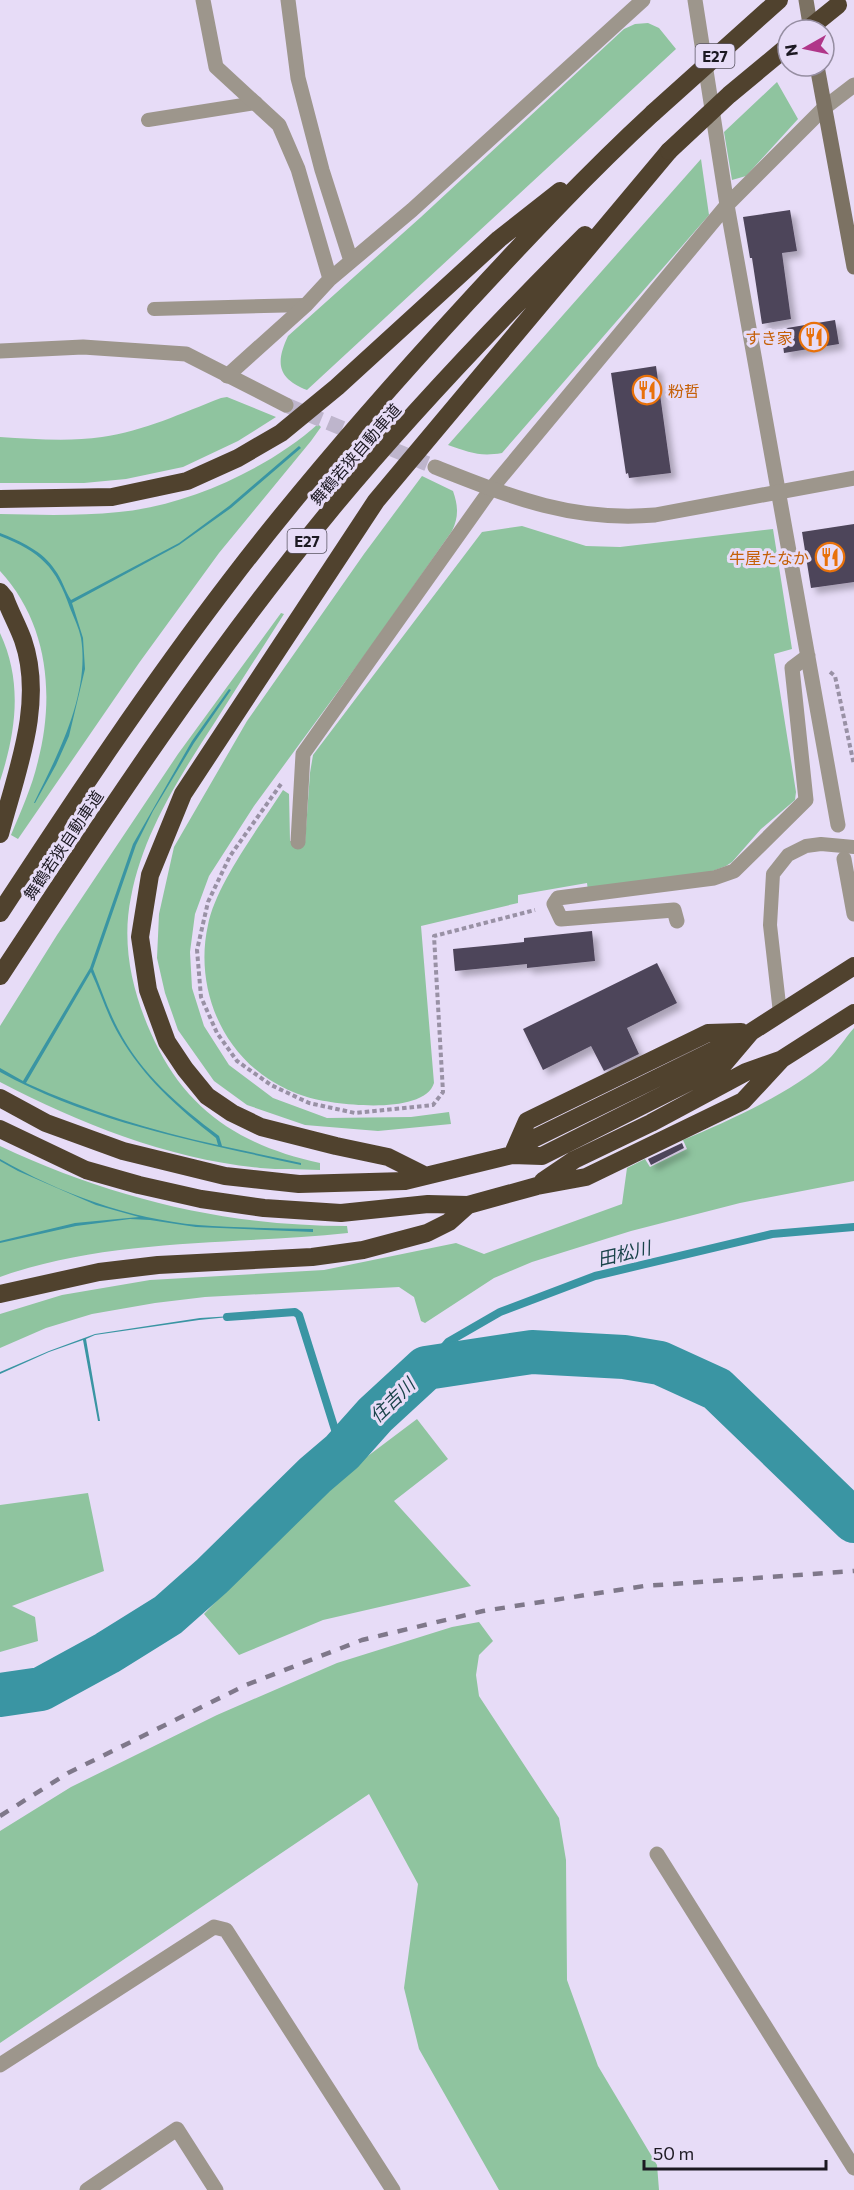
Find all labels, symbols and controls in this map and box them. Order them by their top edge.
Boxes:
north arrow [776,18,836,78]
text: N [780,43,801,58]
road number: E27 [696,44,734,68]
restaurant icon: すき家 [798,321,830,353]
place label: すき家 [745,328,793,347]
restaurant icon: 粉哲 [631,374,663,406]
place label: 粉哲 [668,381,700,400]
street label: 舞鶴若狭自動車道 [306,399,404,509]
road number: E27 [288,529,326,553]
restaurant icon: 牛屋たなか [814,541,846,573]
place label: 牛屋たなか [729,548,809,567]
street label: 舞鶴若狭自動車道 [19,787,107,903]
water label: 田松川 [595,1236,655,1270]
water label: 住吉川 [365,1372,421,1427]
scale bar [644,2133,826,2171]
text: 50 m [653,2142,694,2164]

